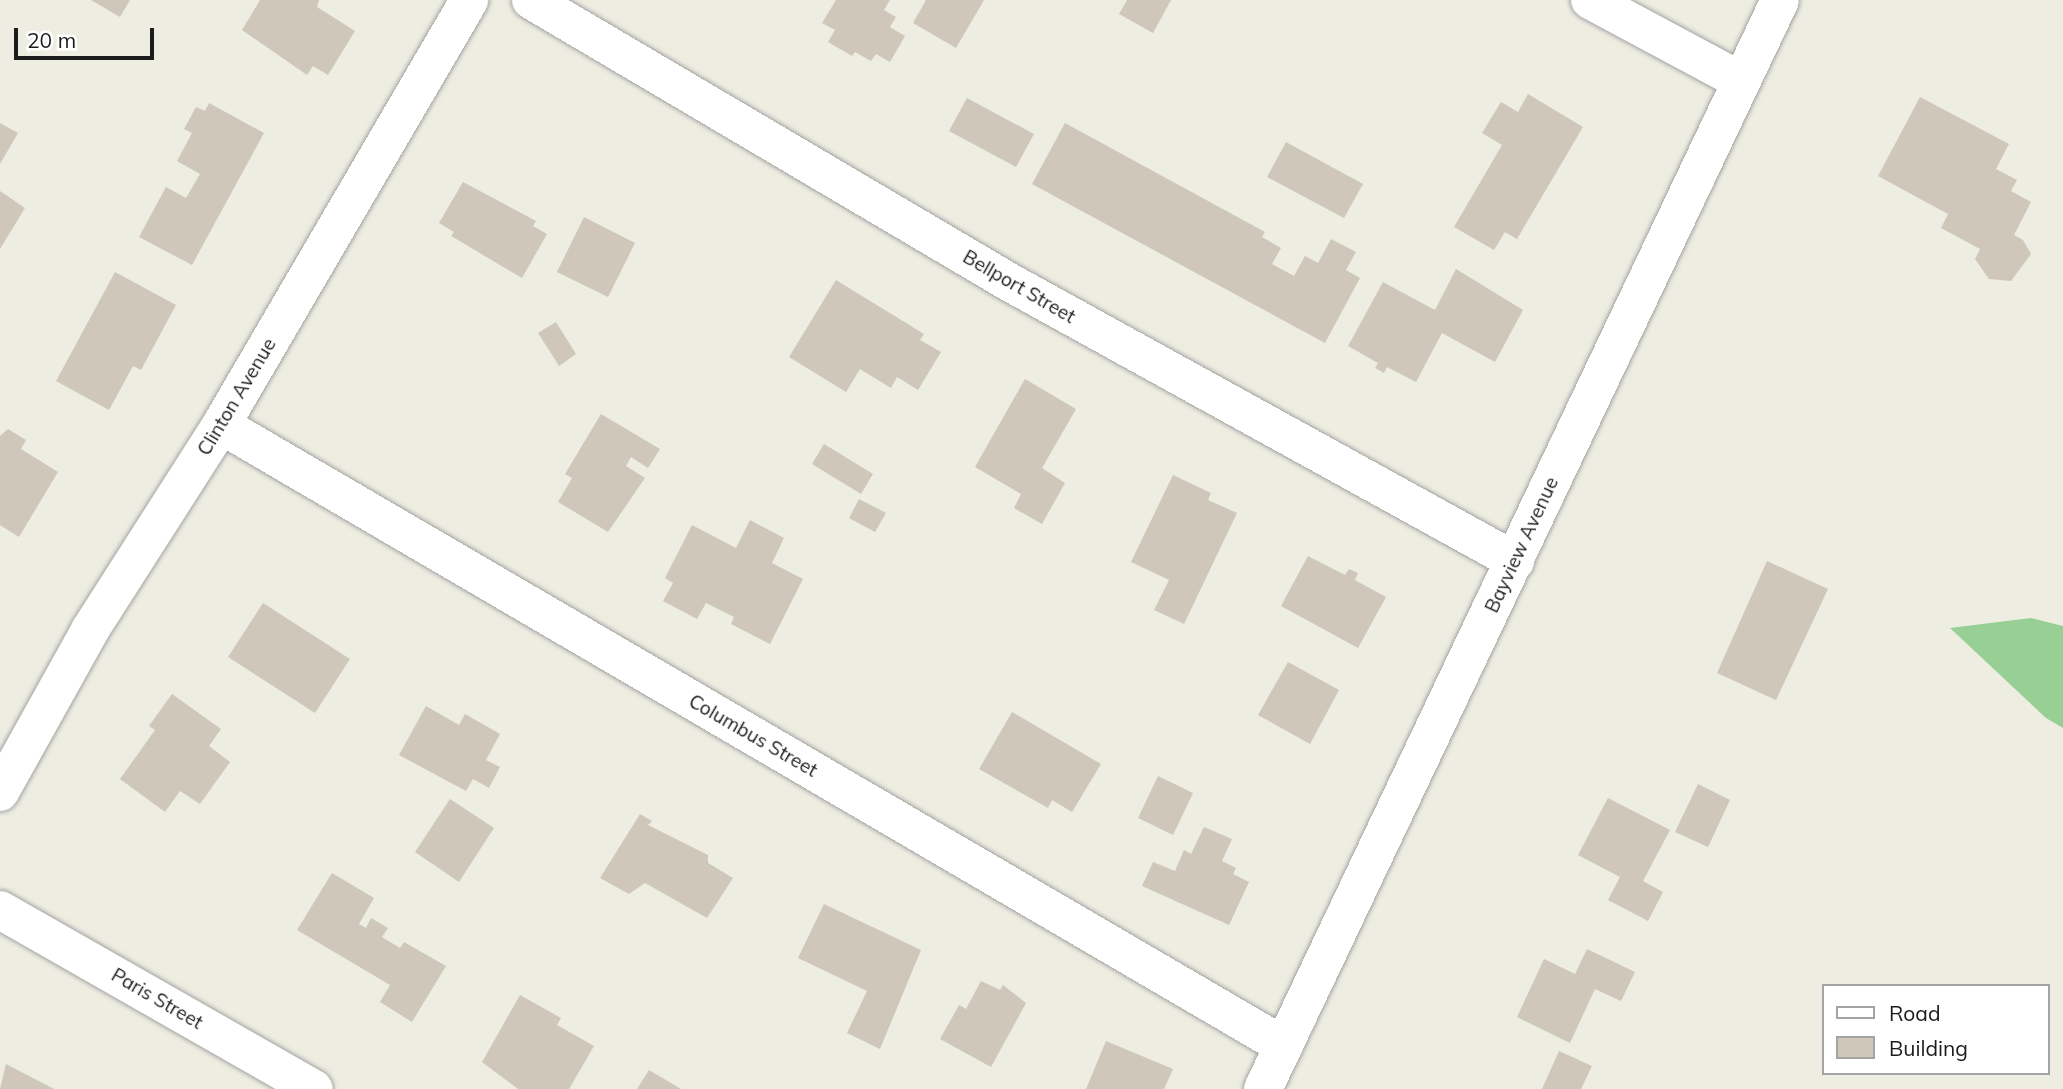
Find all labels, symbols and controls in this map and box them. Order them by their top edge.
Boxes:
scale bar [18,14,158,58]
text: 20 m [27,27,76,53]
street label: Bellport Street [959,246,1079,328]
street label: Clinton Avenue [193,334,281,460]
street label: Bayview Avenue [1481,474,1563,616]
street label: Columbus Street [685,690,821,782]
street label: Paris Street [107,964,207,1034]
legend [1822,984,2049,1075]
text: Road [1889,1000,1940,1026]
text: Building [1889,1035,1968,1061]

